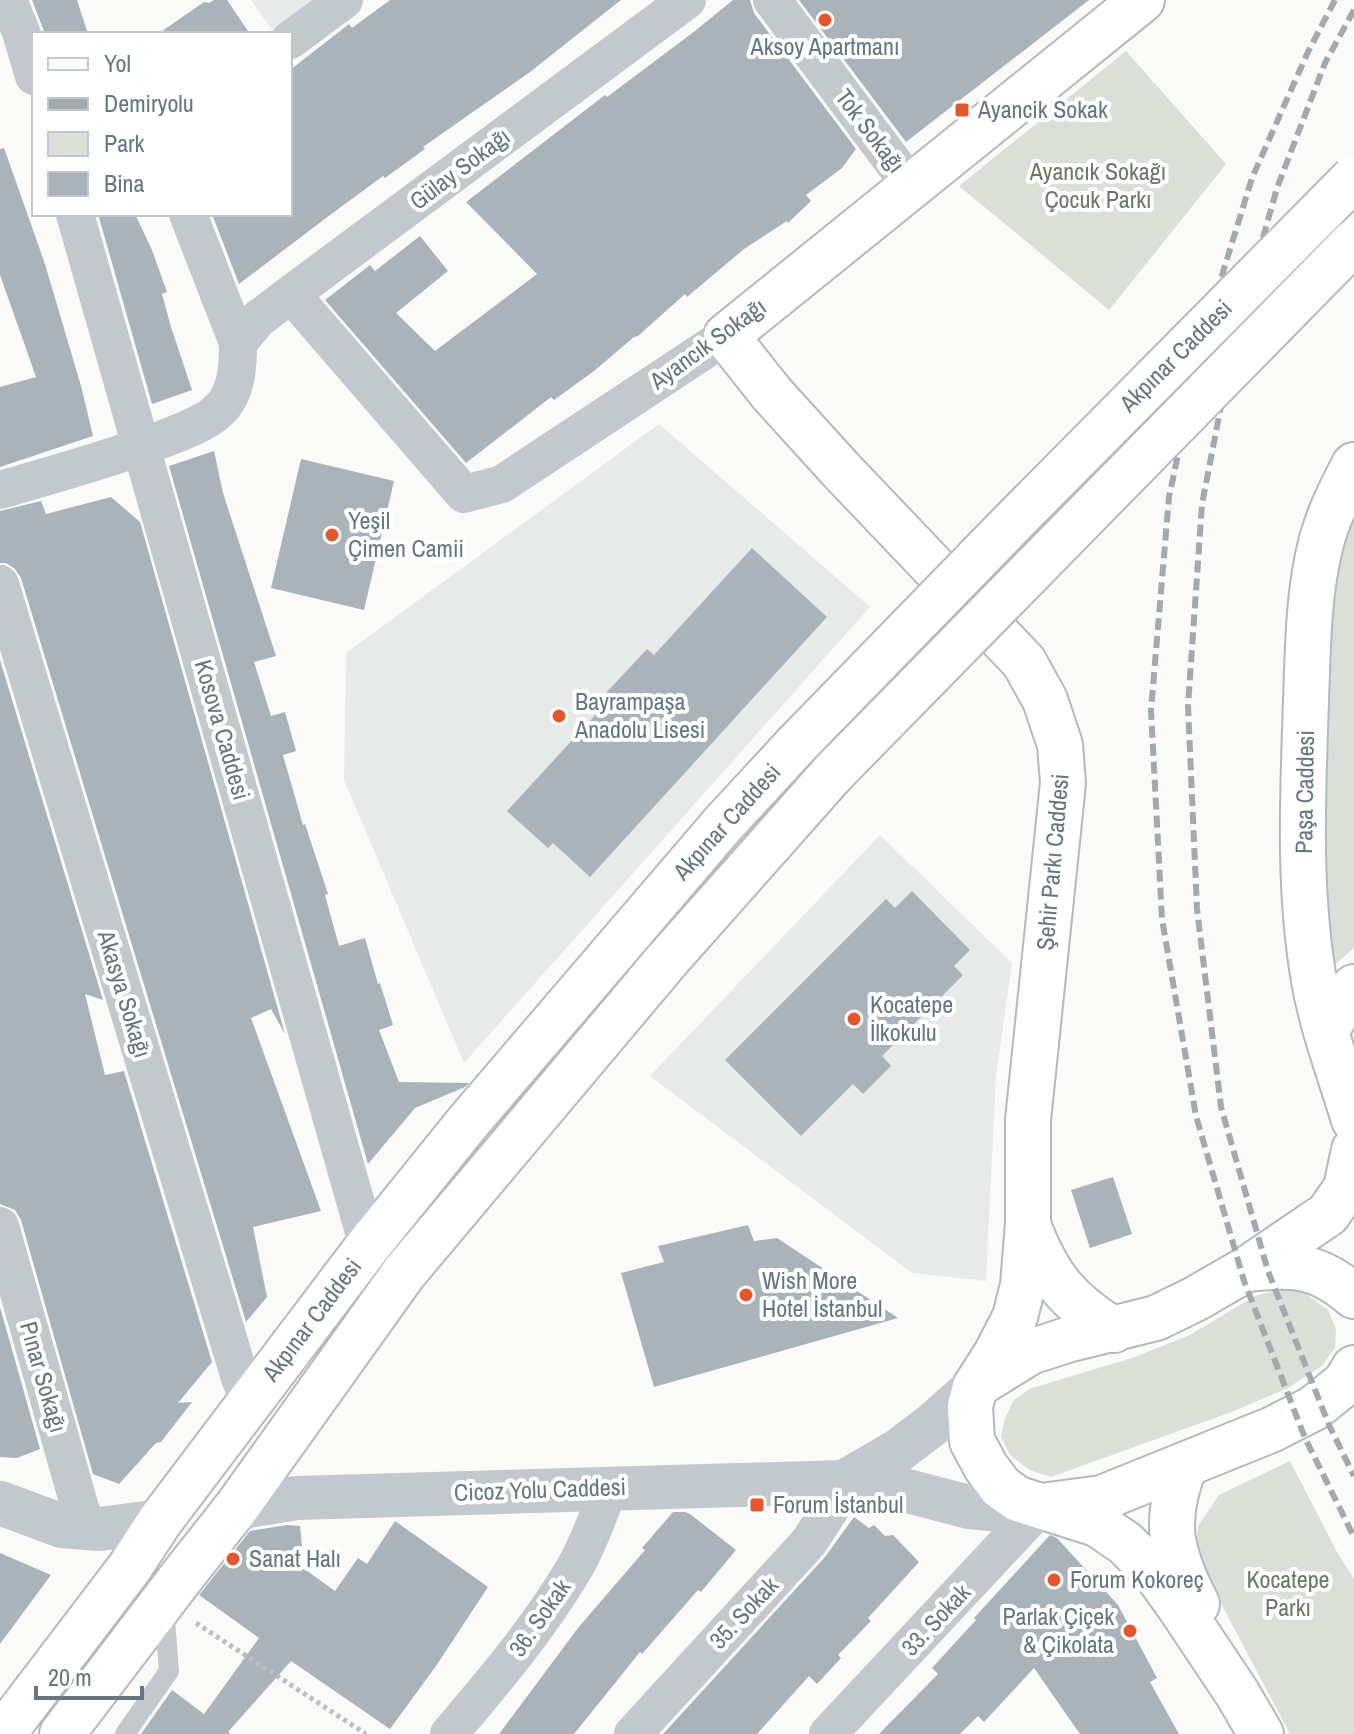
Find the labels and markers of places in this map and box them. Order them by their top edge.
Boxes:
marker: Aksoy Apartmanı [816,11,834,29]
place label: Aksoy Apartmanı [750,30,899,62]
place label: Ayancik Sokak [977,93,1108,125]
marker: Ayancik Sokak [953,101,971,119]
place label: Yeşil Çimen Camii [348,504,464,564]
marker: Yeşil Çimen Camii [323,526,341,544]
place label: Bayrampaşa Anadolu Lisesi [574,685,705,745]
marker: Bayrampaşa Anadolu Lisesi [550,707,568,725]
place label: Kocatepe İlkokulu [870,988,953,1048]
marker: Kocatepe İlkokulu [845,1010,863,1028]
place label: Wish More Hotel İstanbul [762,1264,882,1324]
marker: Wish More Hotel İstanbul [737,1286,755,1304]
place label: Forum İstanbul [773,1488,903,1520]
marker: Forum İstanbul [748,1496,766,1514]
place label: Sanat Halı [249,1542,341,1574]
marker: Sanat Halı [224,1550,242,1568]
place label: Forum Kokoreç [1070,1563,1204,1595]
marker: Forum Kokoreç [1045,1571,1063,1589]
place label: Parlak Çiçek & Çikolata [1002,1600,1114,1660]
marker: Parlak Çiçek & Çikolata [1121,1622,1139,1640]

